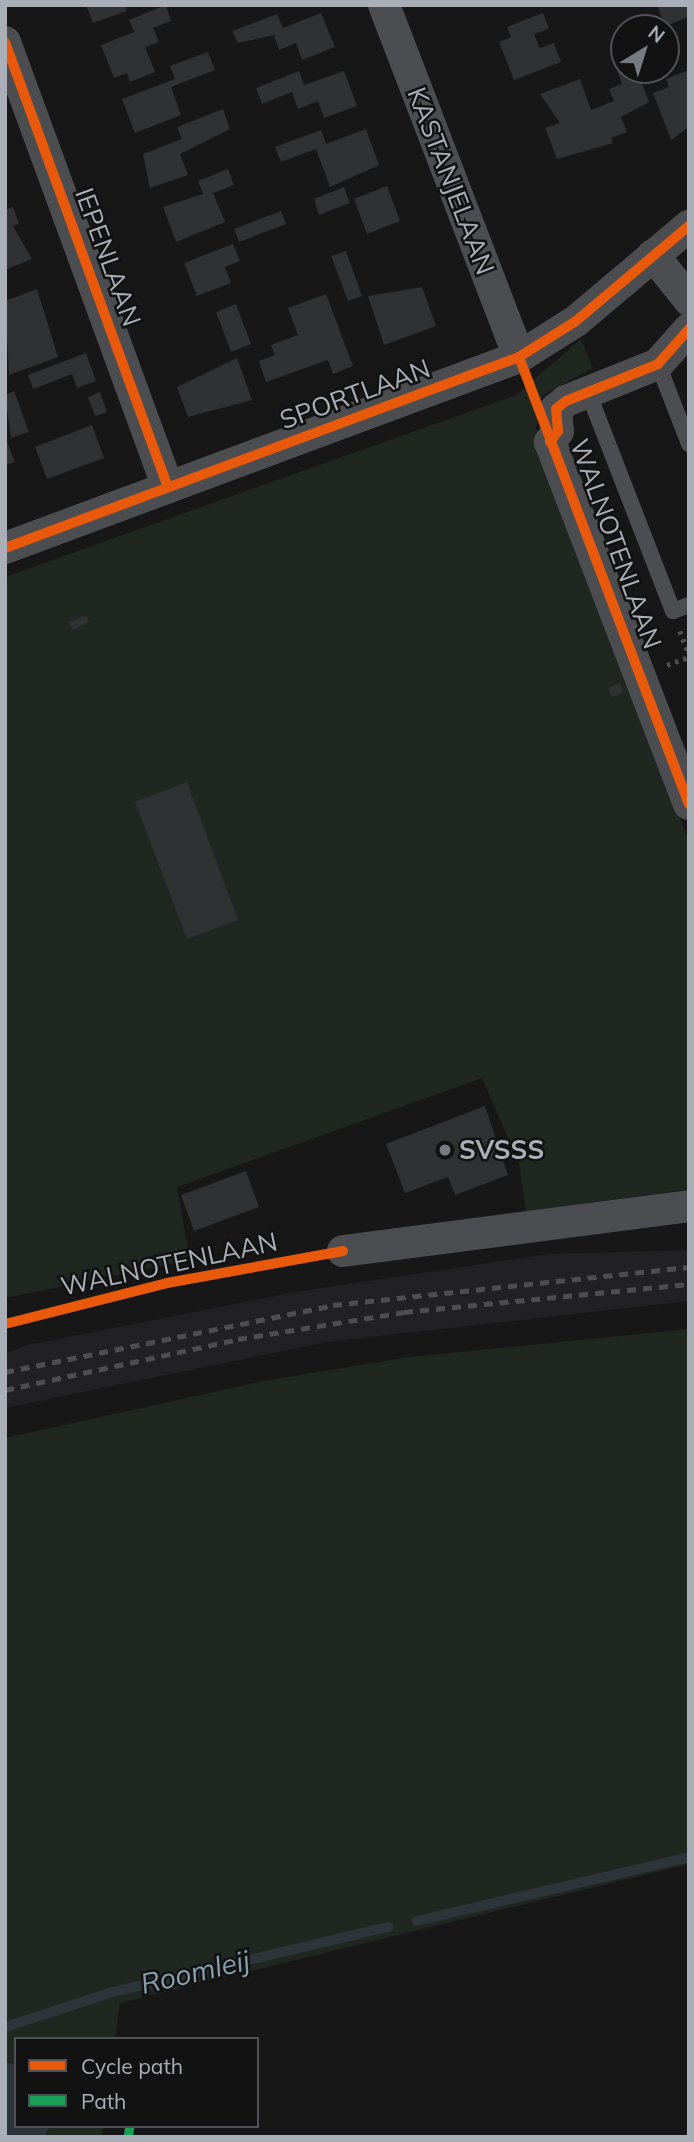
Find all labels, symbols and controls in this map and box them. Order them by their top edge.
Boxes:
north arrow [610,14,680,84]
text: N [644,20,670,48]
street label: KASTANJELAAN [401,83,501,279]
street label: IEPENLAAN [69,184,147,330]
street label: SPORTLAAN [276,352,434,436]
street label: WALNOTENLAAN [564,435,668,653]
place label: SVSSS [459,1134,544,1166]
marker: SVSSS [437,1142,453,1158]
street label: WALNOTENLAAN [58,1226,280,1302]
water label: Roomleij [137,1943,253,2001]
legend [14,2037,259,2128]
text: Cycle path [81,2053,183,2079]
text: Path [81,2088,126,2114]

